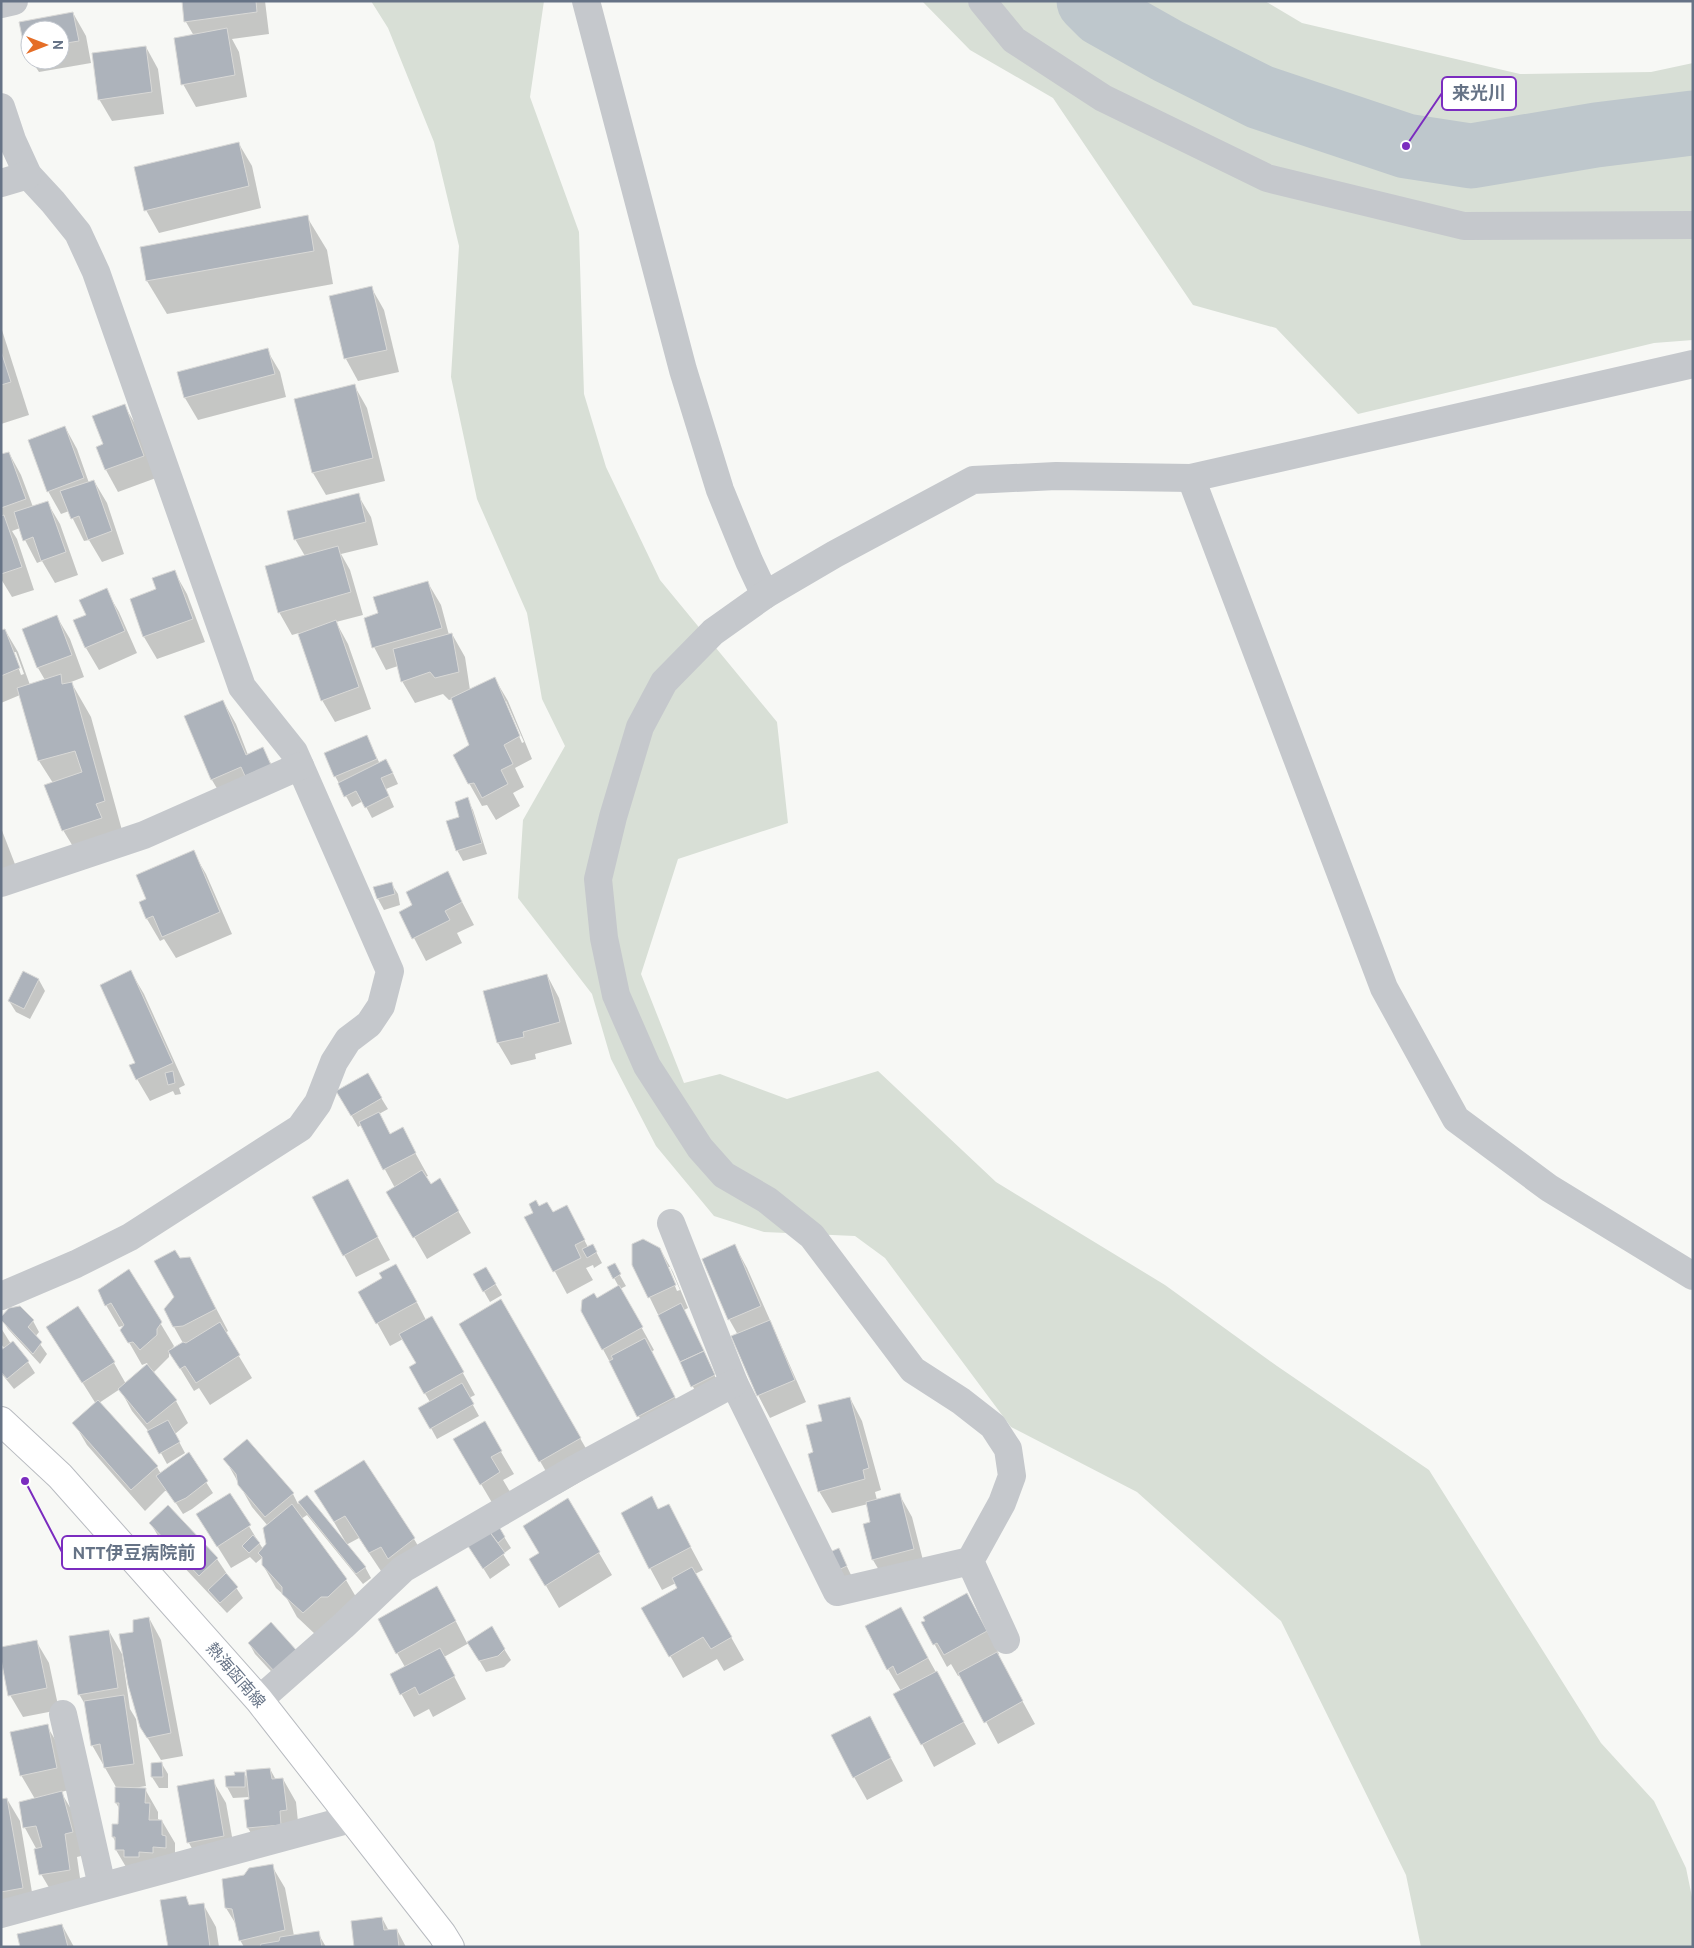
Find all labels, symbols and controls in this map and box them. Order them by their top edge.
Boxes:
north arrow [20,20,70,70]
text: N [49,40,67,50]
callout: 来光川 [1442,77,1516,110]
text: 来光川 [1452,82,1506,104]
callout: NTT伊豆病院前 [62,1536,205,1569]
text: NTT伊豆病院前 [73,1542,195,1564]
street label: 熱海函南線 [203,1639,269,1711]

